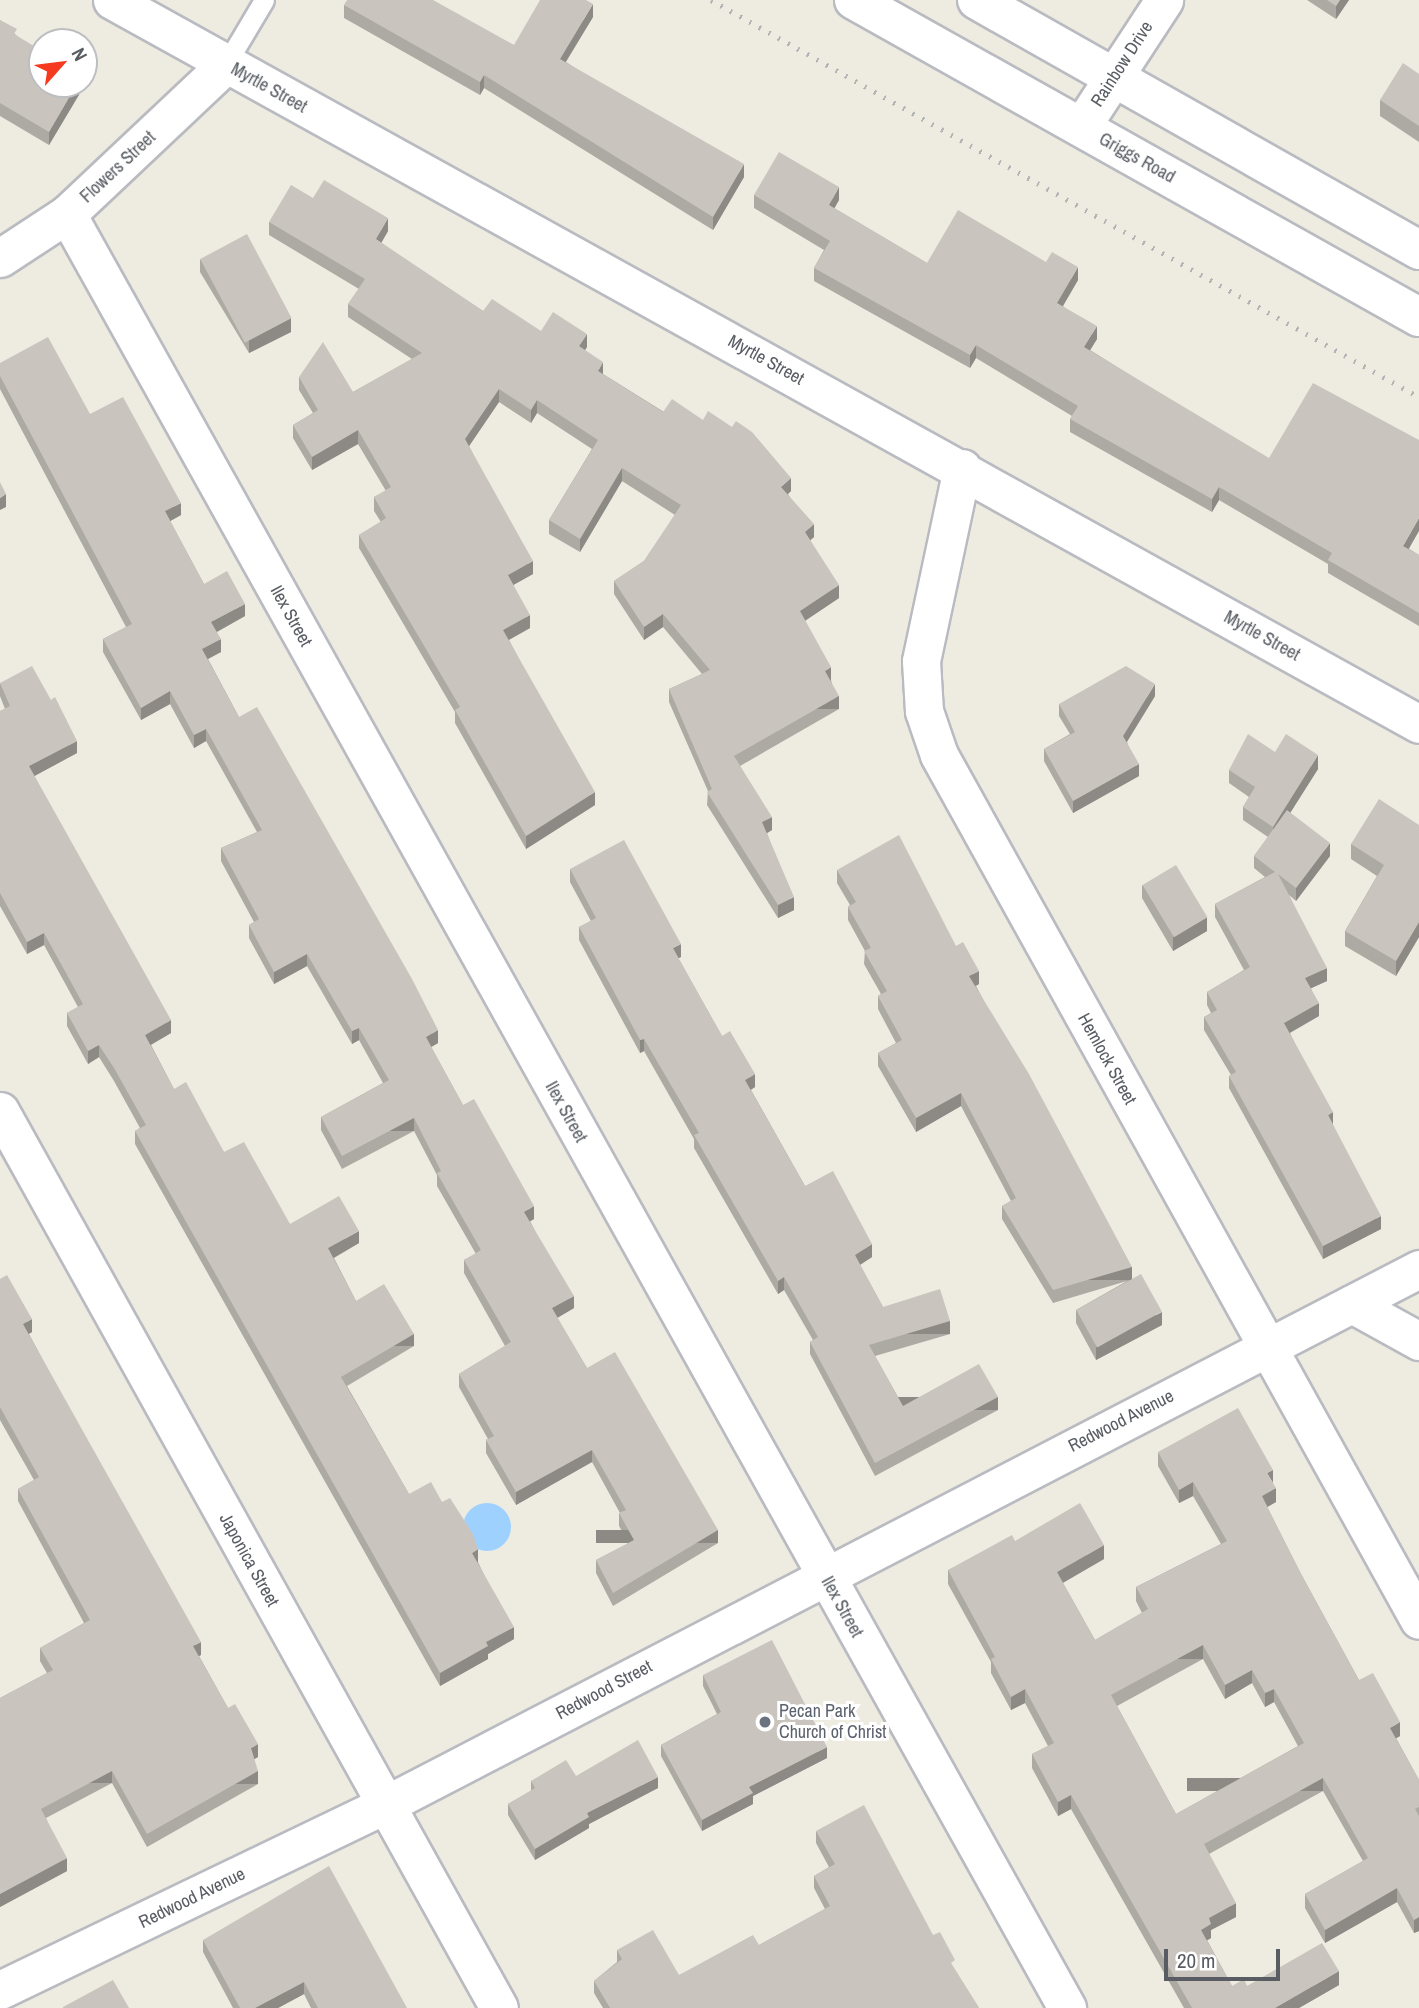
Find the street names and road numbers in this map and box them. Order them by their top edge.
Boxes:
street label: Rainbow Drive [1086,17,1158,111]
street label: Myrtle Street [227,58,311,118]
street label: Flowers Street [76,127,160,207]
street label: Griggs Road [1095,128,1179,188]
street label: Myrtle Street [724,330,808,390]
street label: Ilex Street [265,582,317,650]
street label: Myrtle Street [1220,606,1304,666]
street label: Hemlock Street [1073,1010,1141,1108]
street label: Ilex Street [540,1078,592,1146]
street label: Redwood Avenue [1064,1385,1178,1457]
street label: Japonica Street [214,1510,284,1610]
street label: Ilex Street [816,1573,868,1641]
street label: Redwood Street [552,1656,656,1724]
street label: Redwood Avenue [135,1863,249,1933]

